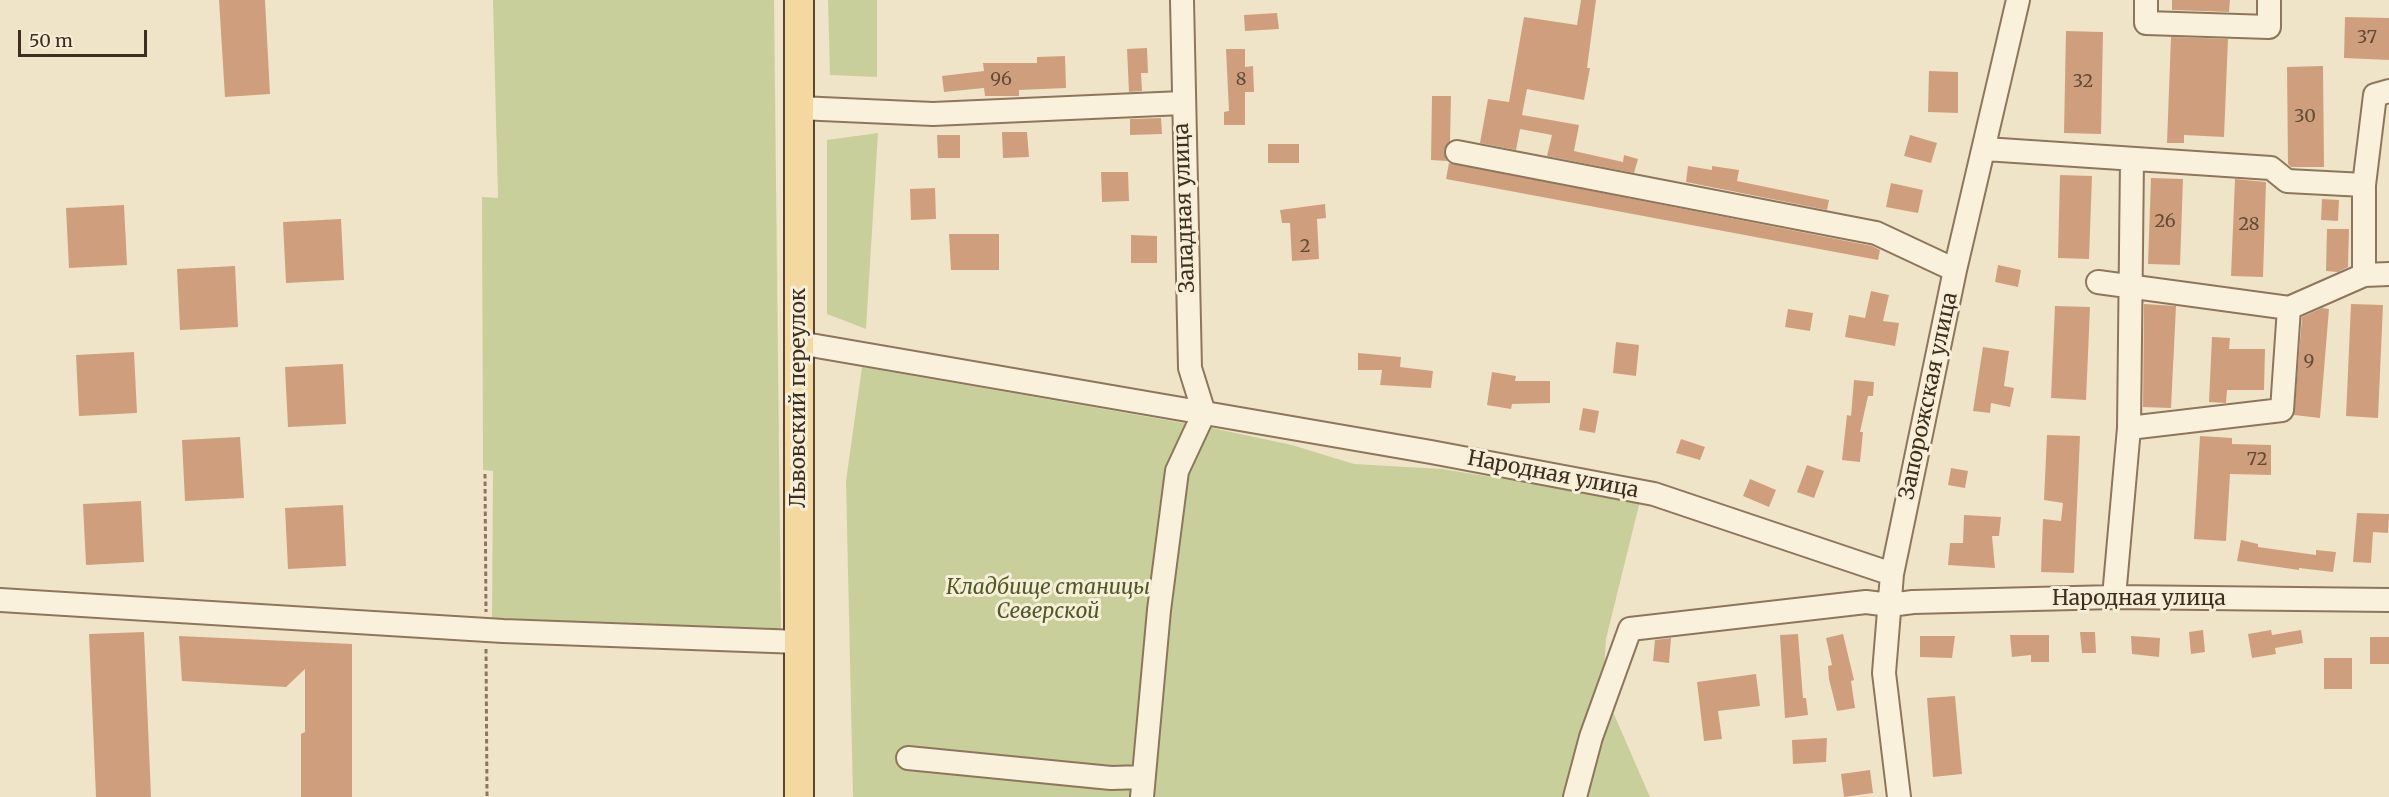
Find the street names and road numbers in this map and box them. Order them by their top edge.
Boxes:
street label: Западная улица [1169,123,1201,293]
street label: Львовский переулок [786,288,812,508]
street label: Запорожская улица [1895,290,1963,502]
street label: Народная улица [1465,446,1641,504]
street label: Народная улица [2052,586,2226,612]

